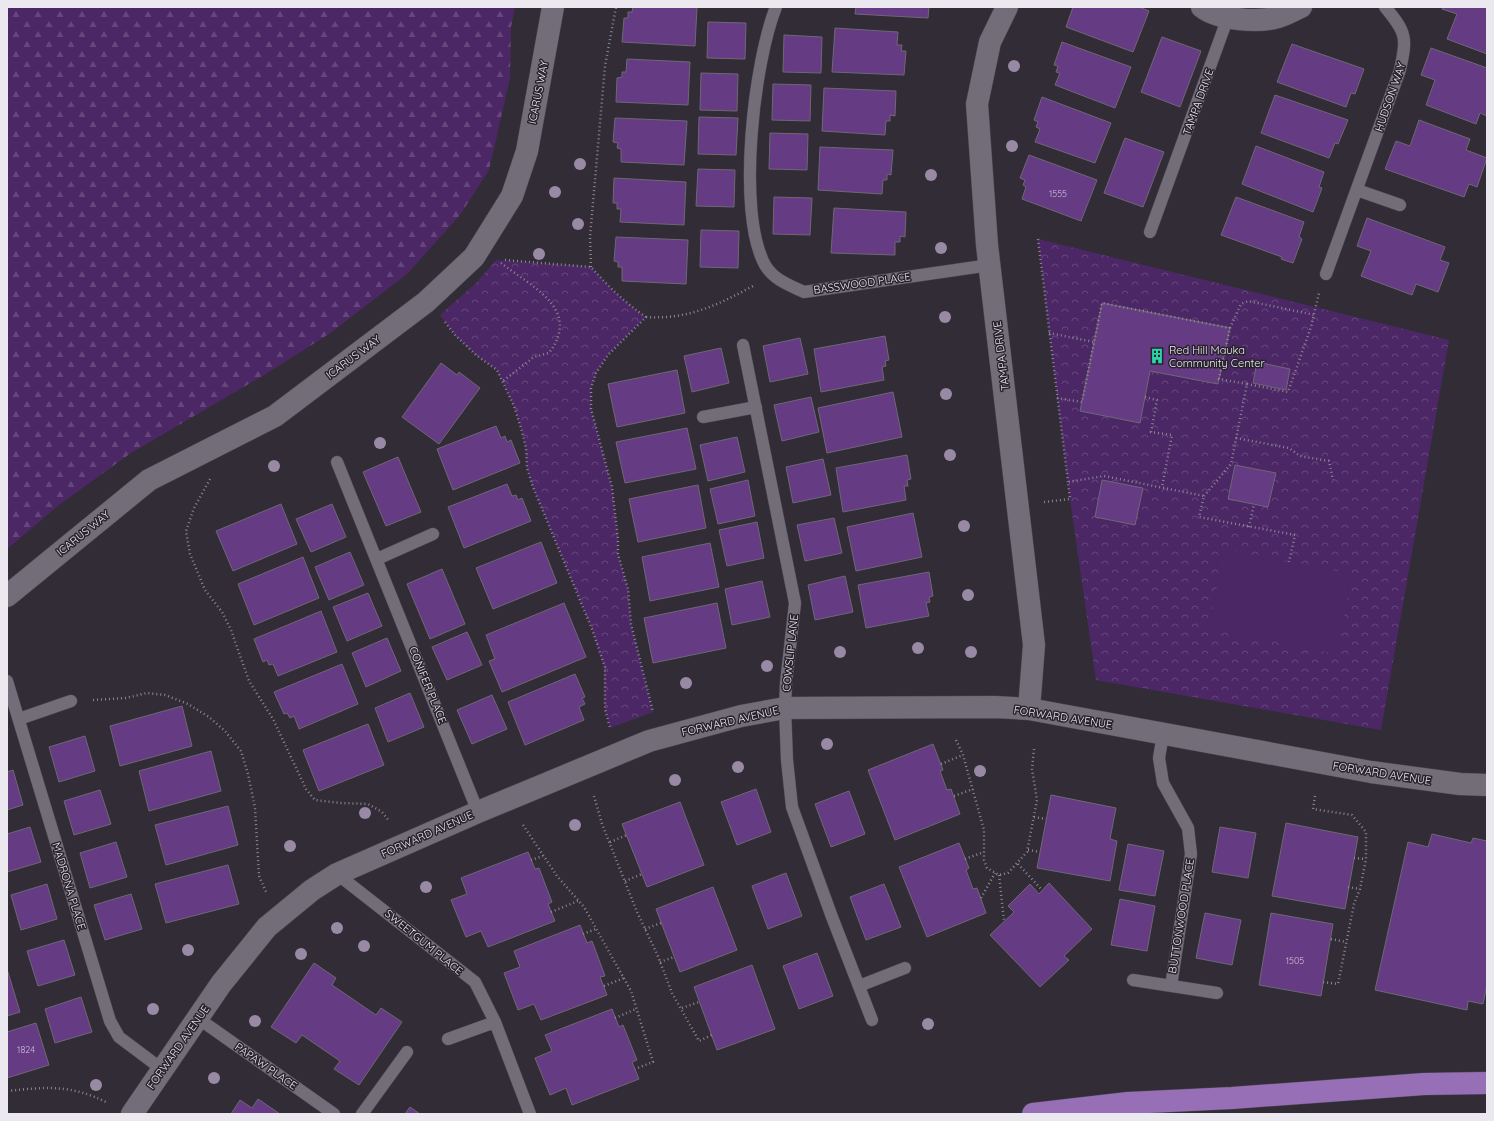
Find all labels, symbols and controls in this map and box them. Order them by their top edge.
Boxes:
street label: ICARUS WAY [525,59,551,125]
street label: HUDSON WAY [1372,60,1408,134]
street label: TAMPA DRIVE [1179,67,1217,137]
house number: 1555 [1049,188,1067,199]
street label: BASSWOOD PLACE [813,269,911,297]
street label: TAMPA DRIVE [990,320,1012,392]
street label: ICARUS WAY [323,332,383,382]
place label: Red Hill Mauka Community Center [1169,343,1265,370]
building icon: Red Hill Mauka Community Center [1148,347,1166,365]
street label: ICARUS WAY [54,507,112,559]
street label: COWSLIP LANE [779,614,801,692]
street label: CONIFER PLACE [406,644,450,726]
street label: FORWARD AVENUE [1013,702,1113,732]
street label: FORWARD AVENUE [680,703,780,739]
street label: FORWARD AVENUE [1332,758,1432,788]
street label: FORWARD AVENUE [379,807,475,861]
street label: MADRONA PLACE [49,841,89,931]
street label: BUTTONWOOD PLACE [1165,858,1197,974]
street label: SWEETGUM PLACE [382,906,466,978]
house number: 1505 [1286,955,1304,966]
street label: FORWARD AVENUE [144,1002,212,1092]
street label: PAPAW PLACE [232,1039,300,1093]
house number: 1824 [17,1044,35,1055]

